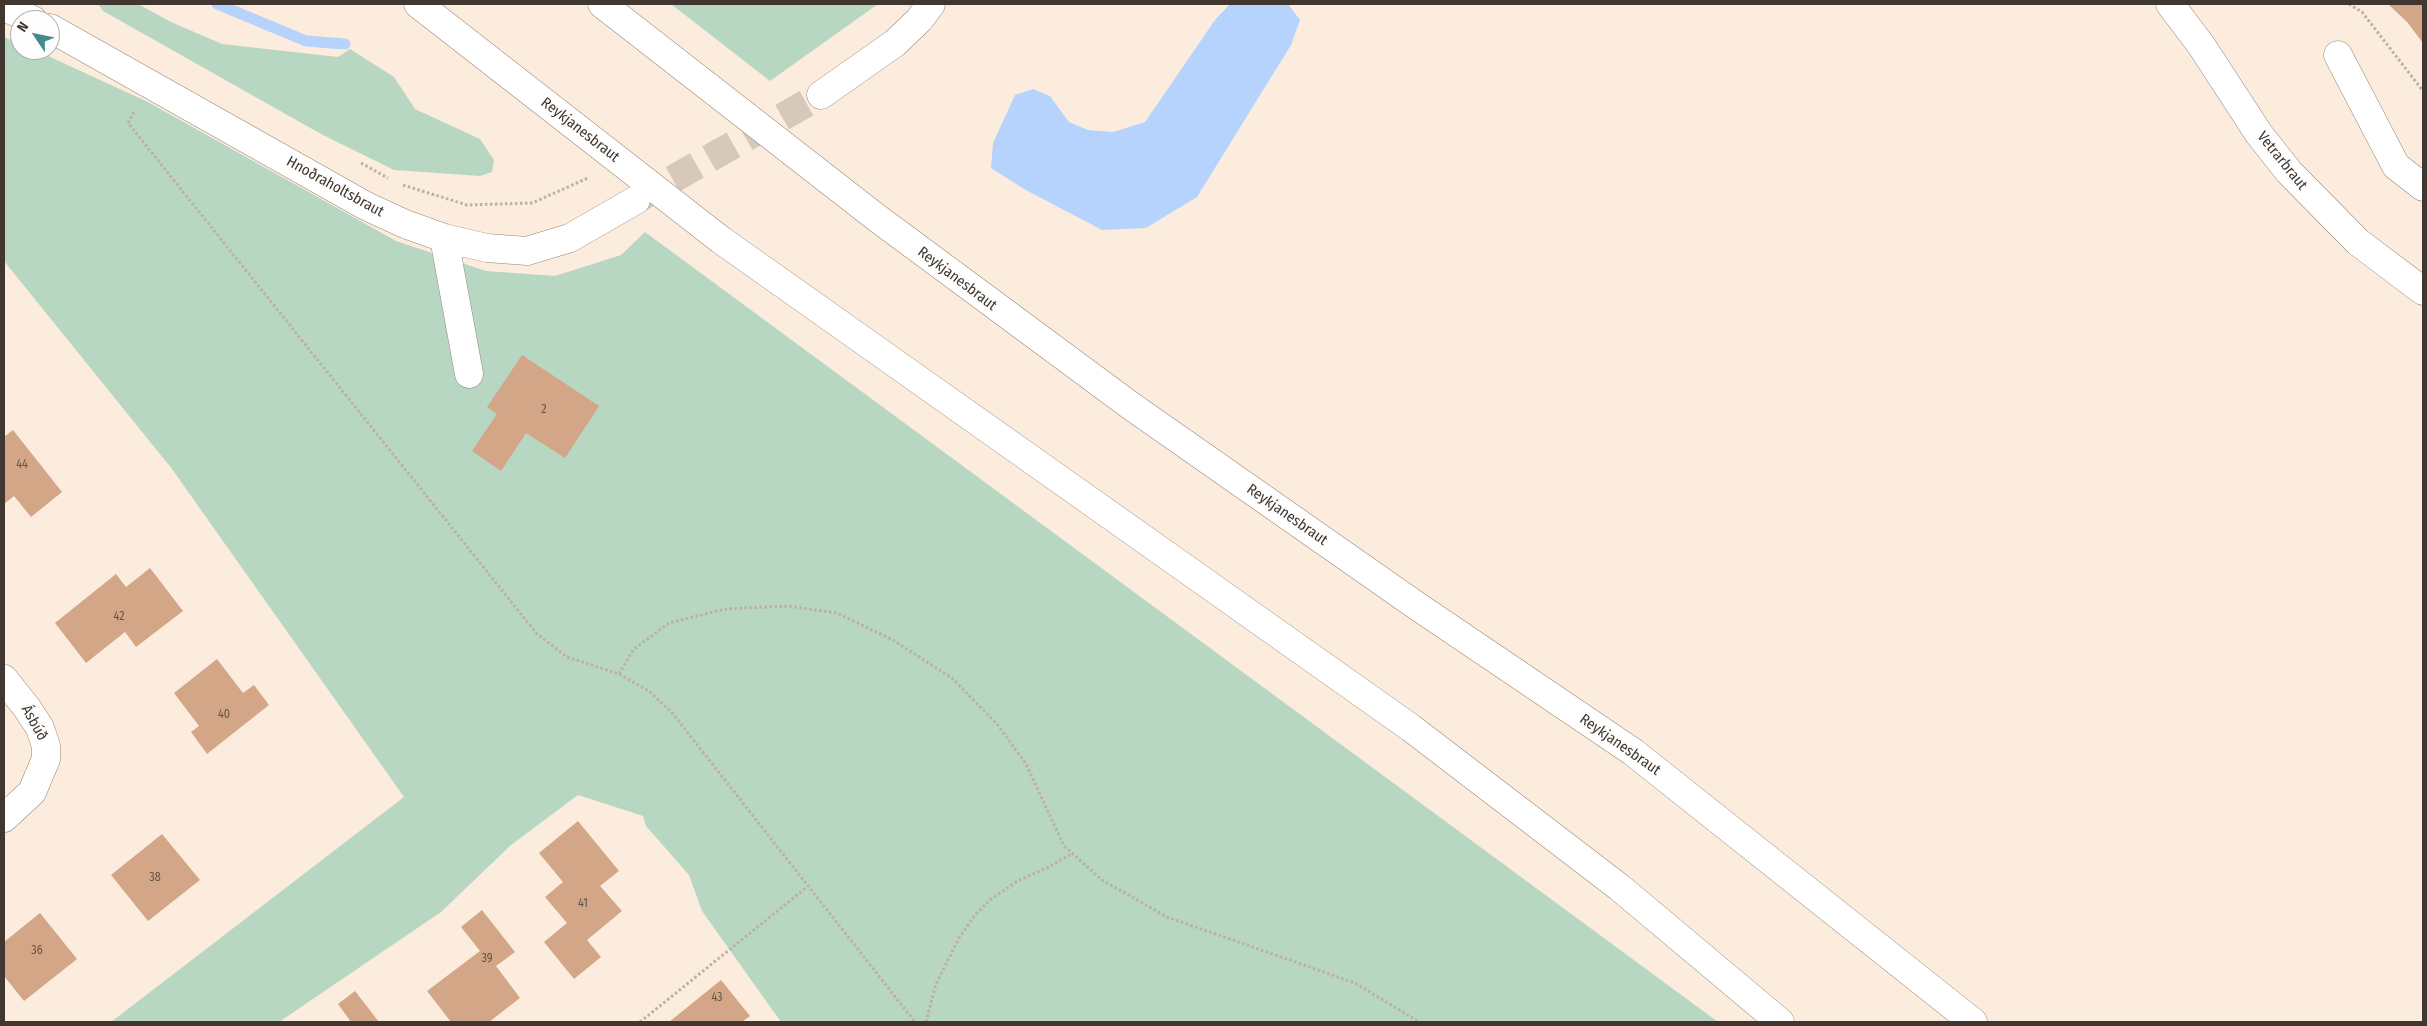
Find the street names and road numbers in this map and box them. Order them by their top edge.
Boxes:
street label: Reykjanesbraut [537,94,623,166]
street label: Vetrarbraut [2253,128,2311,194]
street label: Hnoðraholtsbraut [283,153,387,221]
street label: Reykjanesbraut [914,243,1000,315]
street label: Reykjanesbraut [1243,480,1331,550]
street label: Ásbúð [17,702,51,744]
street label: Reykjanesbraut [1576,710,1664,780]

